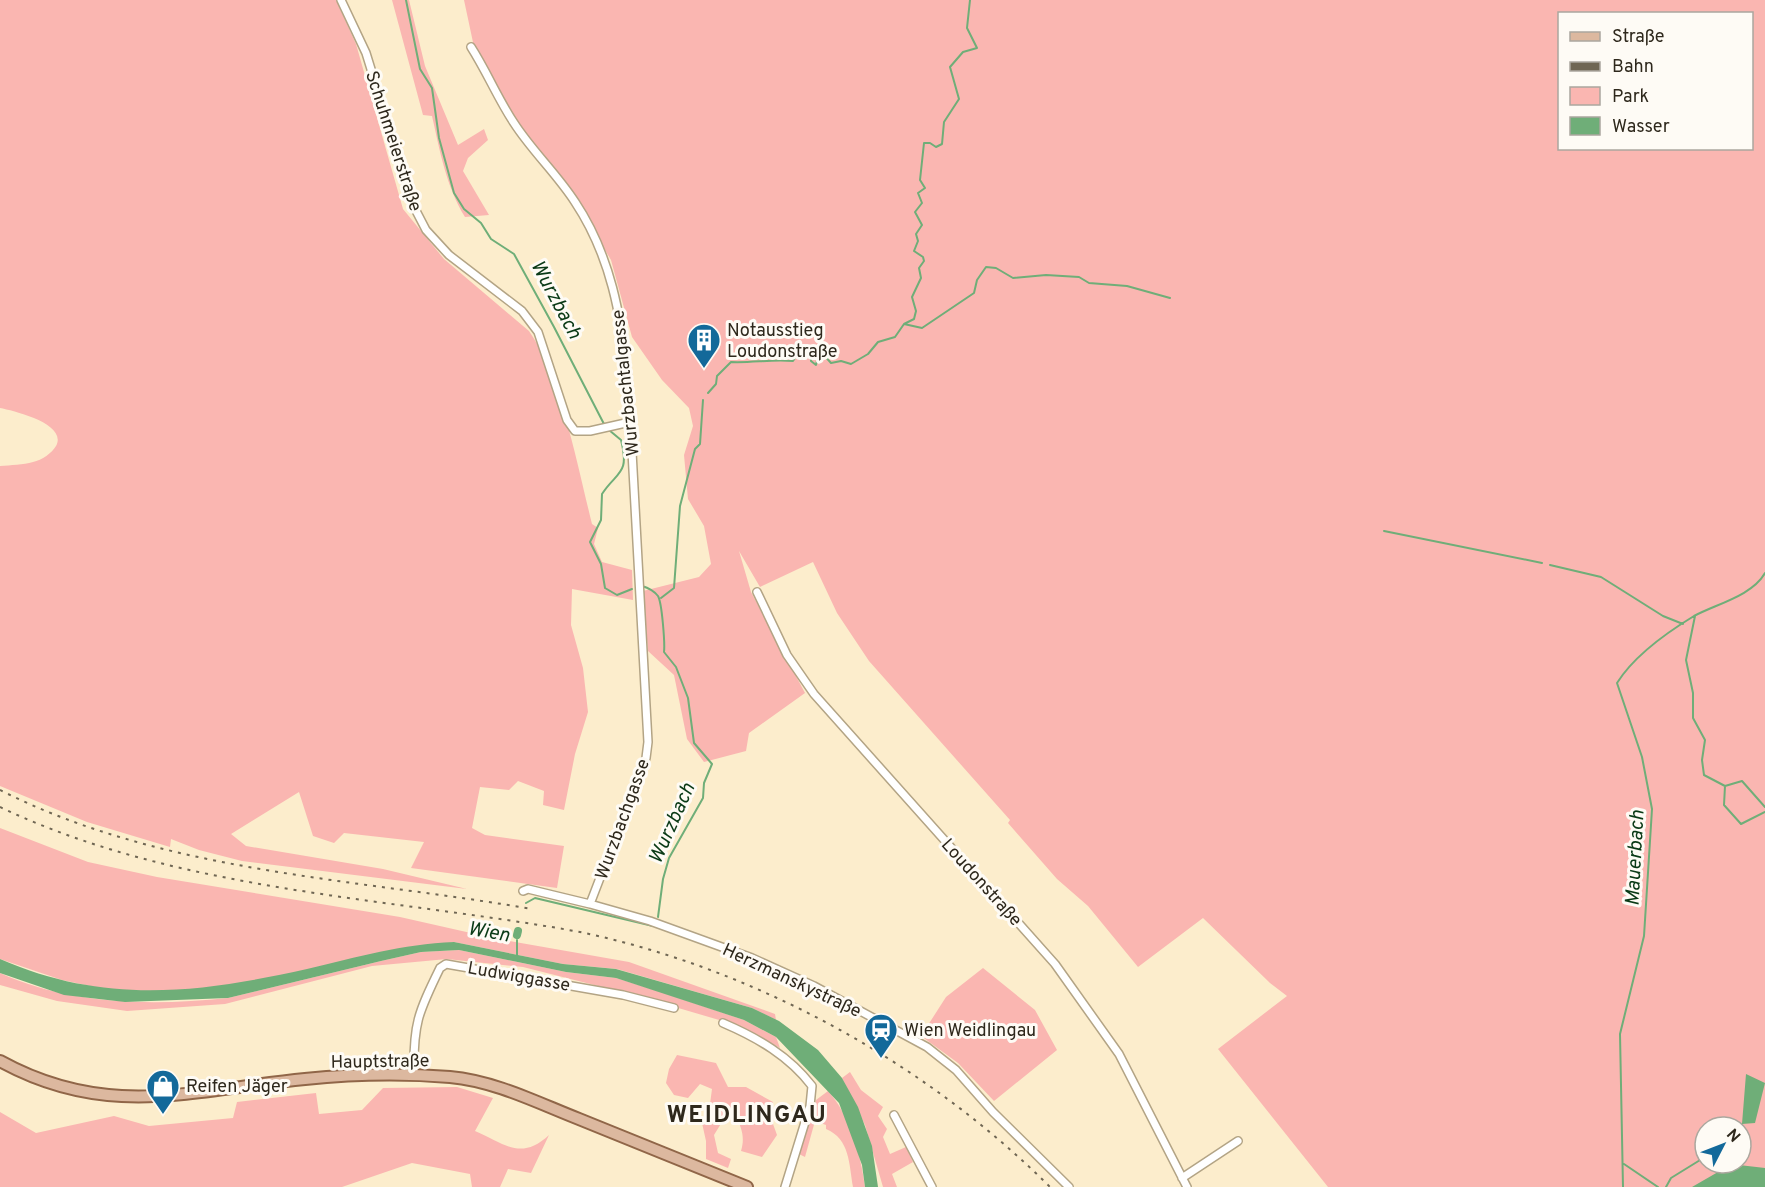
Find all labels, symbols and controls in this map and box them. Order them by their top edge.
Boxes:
legend [1558,12,1753,150]
text: Straße [1612,26,1664,49]
text: Bahn [1612,56,1654,79]
street label: Schuhmeierstraße [359,68,426,215]
text: Park [1612,86,1649,109]
text: Wasser [1612,116,1670,139]
water label: Wurzbach [524,256,587,344]
street label: Wurzbachtalgasse [607,308,646,457]
place label: Notausstieg Loudonstraße [727,320,837,364]
building icon: Notausstieg Loudonstraße [686,322,722,369]
street label: Wurzbachgasse [591,756,656,883]
water label: Wurzbach [643,779,702,868]
water label: Mauerbach [1621,809,1651,907]
street label: Loudonstraße [935,834,1026,932]
water label: Wien [466,917,512,949]
street label: Herzmanskystraße [718,939,864,1024]
street label: Ludwiggasse [466,957,572,998]
station icon: Wien Weidlingau [863,1012,899,1059]
place label: Wien Weidlingau [904,1020,1036,1043]
street label: Hauptstraße [331,1050,429,1075]
shop icon: Reifen Jäger [145,1068,181,1115]
place label: Reifen Jäger [186,1076,288,1099]
district label: WEIDLINGAU [667,1101,827,1131]
north arrow [1693,1115,1753,1175]
text: N [1721,1125,1744,1147]

